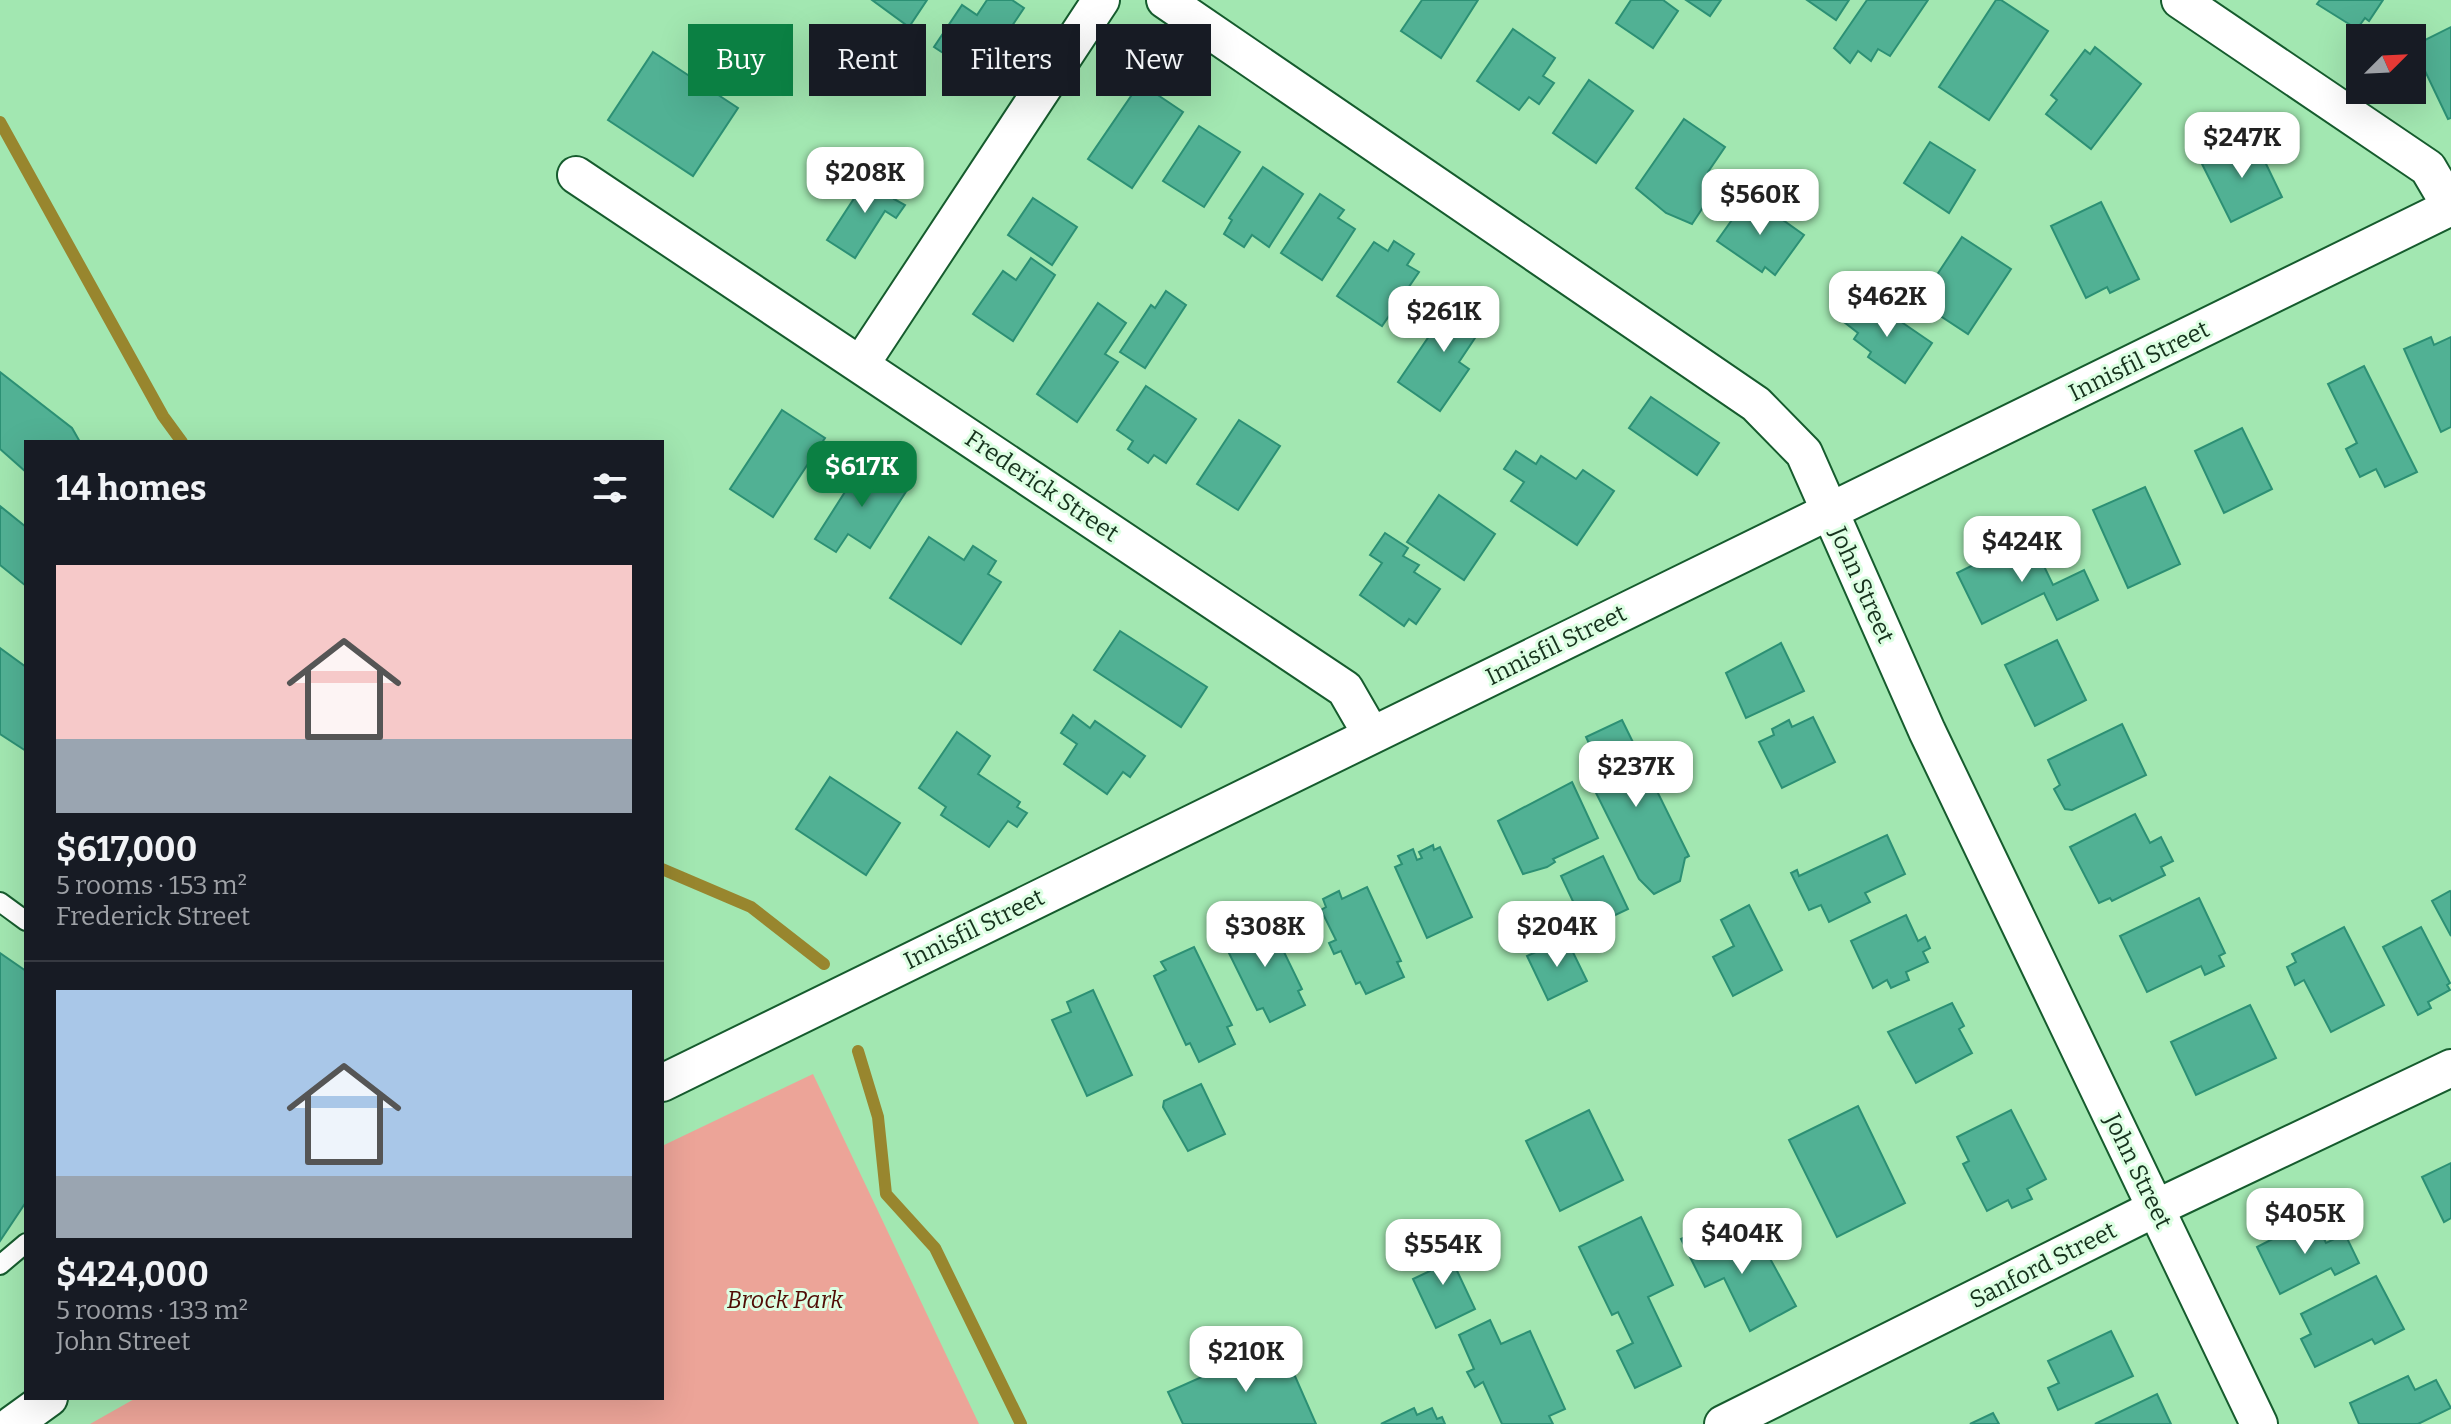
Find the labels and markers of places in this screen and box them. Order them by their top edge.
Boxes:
pin: $247K [2186,112,2298,180]
pin: $208K [809,147,921,215]
pin: $560K [1704,169,1816,237]
pin: $462K [1831,271,1943,339]
pin: $261K [1388,286,1500,354]
pin: $617K [806,441,918,509]
pin: $424K [1966,516,2078,584]
pin: $237K [1580,741,1692,809]
pin: $308K [1209,901,1321,969]
pin: $204K [1501,901,1613,969]
pin: $405K [2249,1188,2361,1256]
pin: $404K [1686,1208,1798,1276]
pin: $554K [1387,1219,1499,1287]
pin: $210K [1190,1326,1302,1394]

